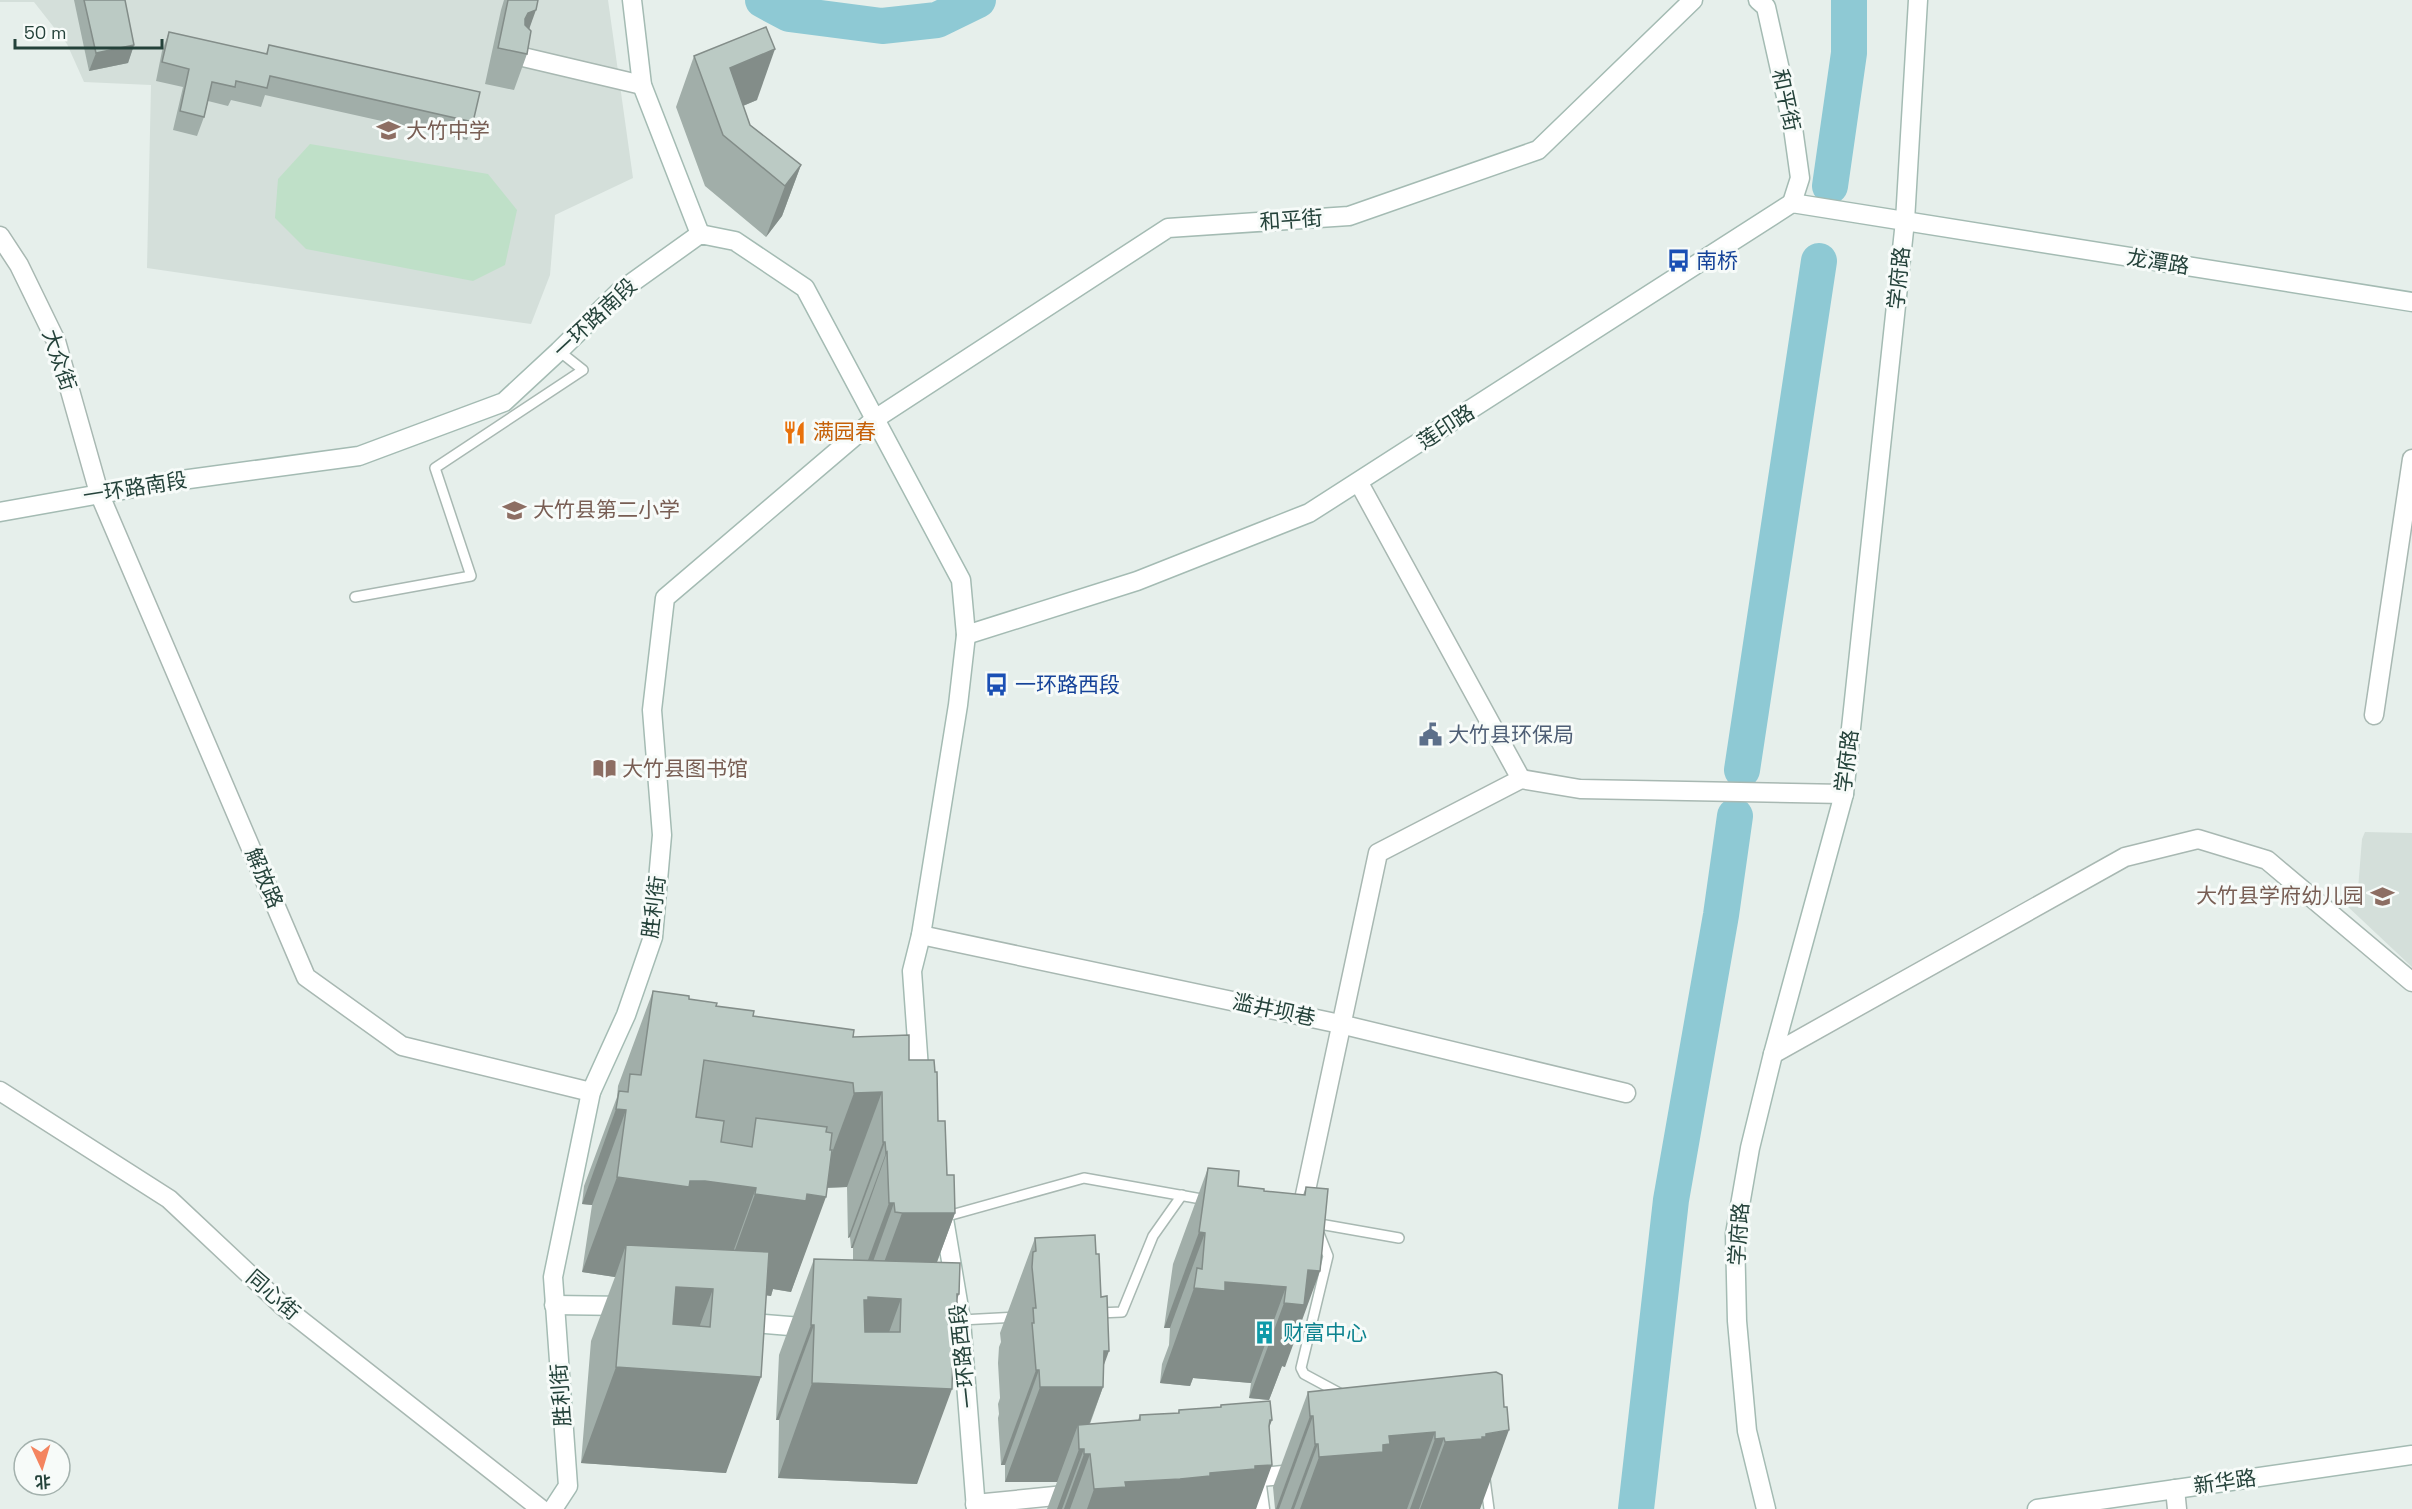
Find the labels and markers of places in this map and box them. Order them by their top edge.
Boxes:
place label: 大竹中学 [406,117,490,144]
school or university icon: 大竹中学 [375,118,401,144]
place label: 南桥 [1696,247,1738,274]
bus stop icon: 南桥 [1665,248,1691,274]
place label: 满园春 [813,418,876,445]
restaurant icon: 满园春 [782,419,808,445]
place label: 大竹县第二小学 [533,496,680,523]
school or university icon: 大竹县第二小学 [502,497,528,523]
place label: 一环路西段 [1015,671,1120,698]
bus stop icon: 一环路西段 [984,672,1010,698]
place label: 大竹县环保局 [1448,721,1574,748]
public building icon: 大竹县环保局 [1417,722,1443,748]
place label: 大竹县图书馆 [622,755,748,782]
library icon: 大竹县图书馆 [591,756,617,782]
place label: 大竹县学府幼儿园 [2196,882,2364,909]
school or university icon: 大竹县学府幼儿园 [2369,883,2395,909]
place label: 财富中心 [1283,1319,1367,1346]
building icon: 财富中心 [1252,1320,1278,1346]

